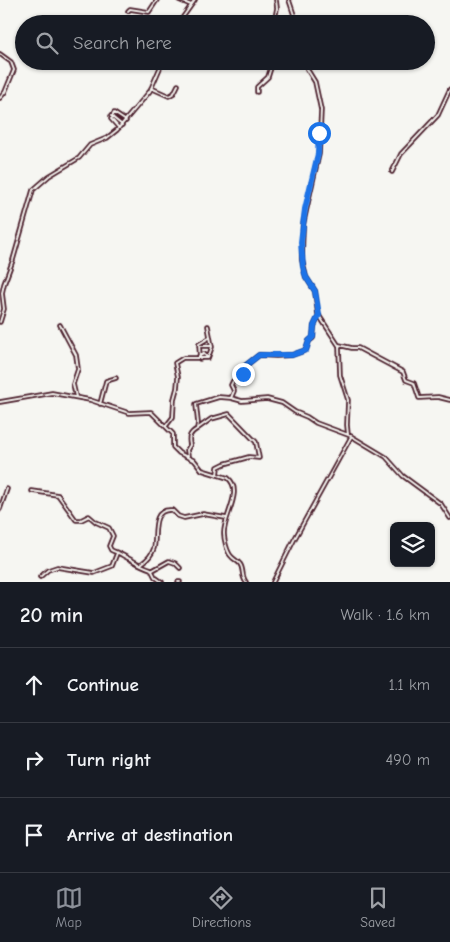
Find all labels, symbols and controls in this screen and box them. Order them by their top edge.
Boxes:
search box [15,15,435,70]
icon: search [33,29,61,57]
text: Search here [73,32,172,54]
route start [308,122,331,145]
route end [232,363,255,386]
map controls [390,522,435,567]
button: layers [390,522,435,567]
text: 20 min [20,603,83,627]
text: Walk · 1.6 km [340,606,430,624]
icon: ahead [20,671,48,699]
text: Continue [67,674,139,696]
text: 1.1 km [389,676,430,694]
icon: right [20,746,48,774]
text: Turn right [67,749,151,771]
text: 490 m [385,751,430,769]
icon: arrive [20,821,48,849]
text: Arrive at destination [67,824,233,846]
tab: Map [55,884,83,931]
tab: Directions [192,884,251,931]
tab: Saved [360,884,395,931]

